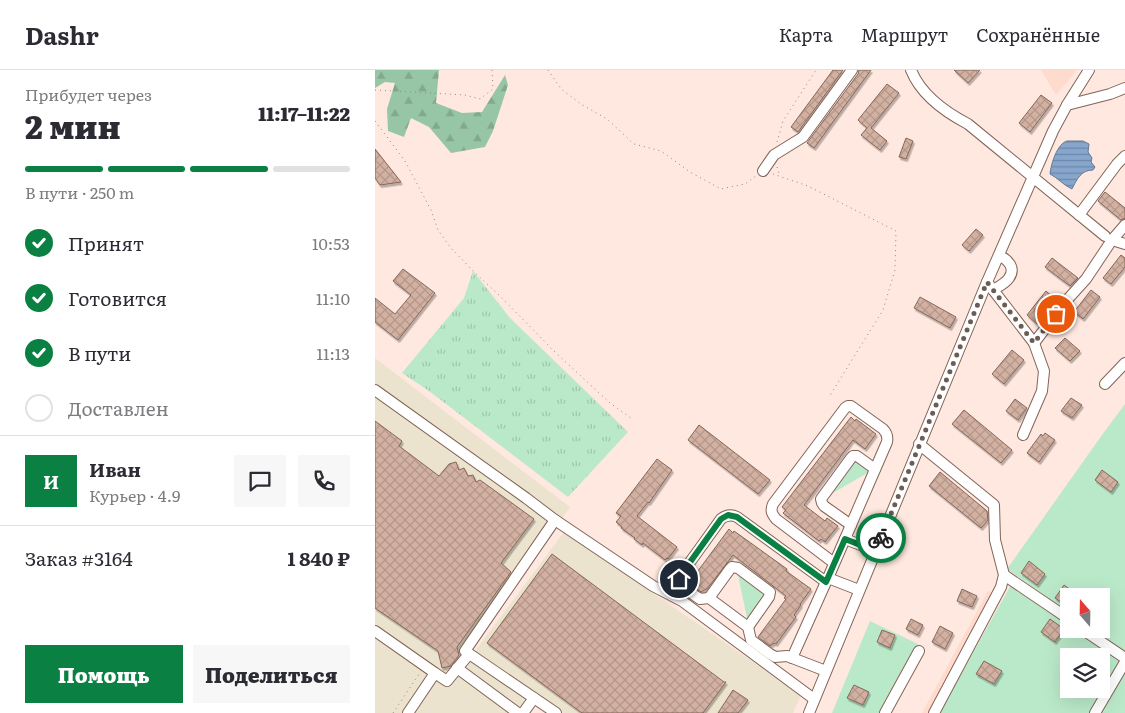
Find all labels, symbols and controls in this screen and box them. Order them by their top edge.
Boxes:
text: Dashr [25,17,99,52]
text: Карта [779,21,833,48]
text: Маршрут [861,21,948,48]
text: Сохранённые [976,21,1100,48]
text: Прибудет через [25,82,152,106]
text: 11:17–11:22 [258,99,350,127]
text: 2 мин [25,101,121,149]
text: В пути · 250 m [25,180,134,204]
icon: check [25,229,53,257]
text: Принят [68,229,144,257]
text: 10:53 [312,231,350,255]
icon: check [25,284,53,312]
text: Готовится [68,284,167,312]
text: 11:10 [316,286,350,310]
pin [1035,293,1077,335]
icon: bag [1042,300,1070,328]
icon: check [25,339,53,367]
text: В пути [68,339,131,367]
text: 11:13 [316,341,350,365]
text: Доставлен [68,394,169,422]
text: Иван [89,455,141,483]
button: chat [234,455,286,507]
button: phone [298,455,350,507]
text: И [43,467,59,495]
text: Курьер · 4.9 [89,483,180,507]
courier [856,513,906,563]
icon: bike [867,524,895,552]
text: Заказ #3164 [25,544,133,572]
text: 1 840 ₽ [287,544,350,572]
pin [658,558,700,600]
icon: home [665,565,693,593]
north arrow [1060,588,1110,638]
map controls [1060,588,1110,698]
button: Помощь [25,645,183,703]
button: Поделиться [193,645,350,703]
button: layers [1060,648,1110,698]

